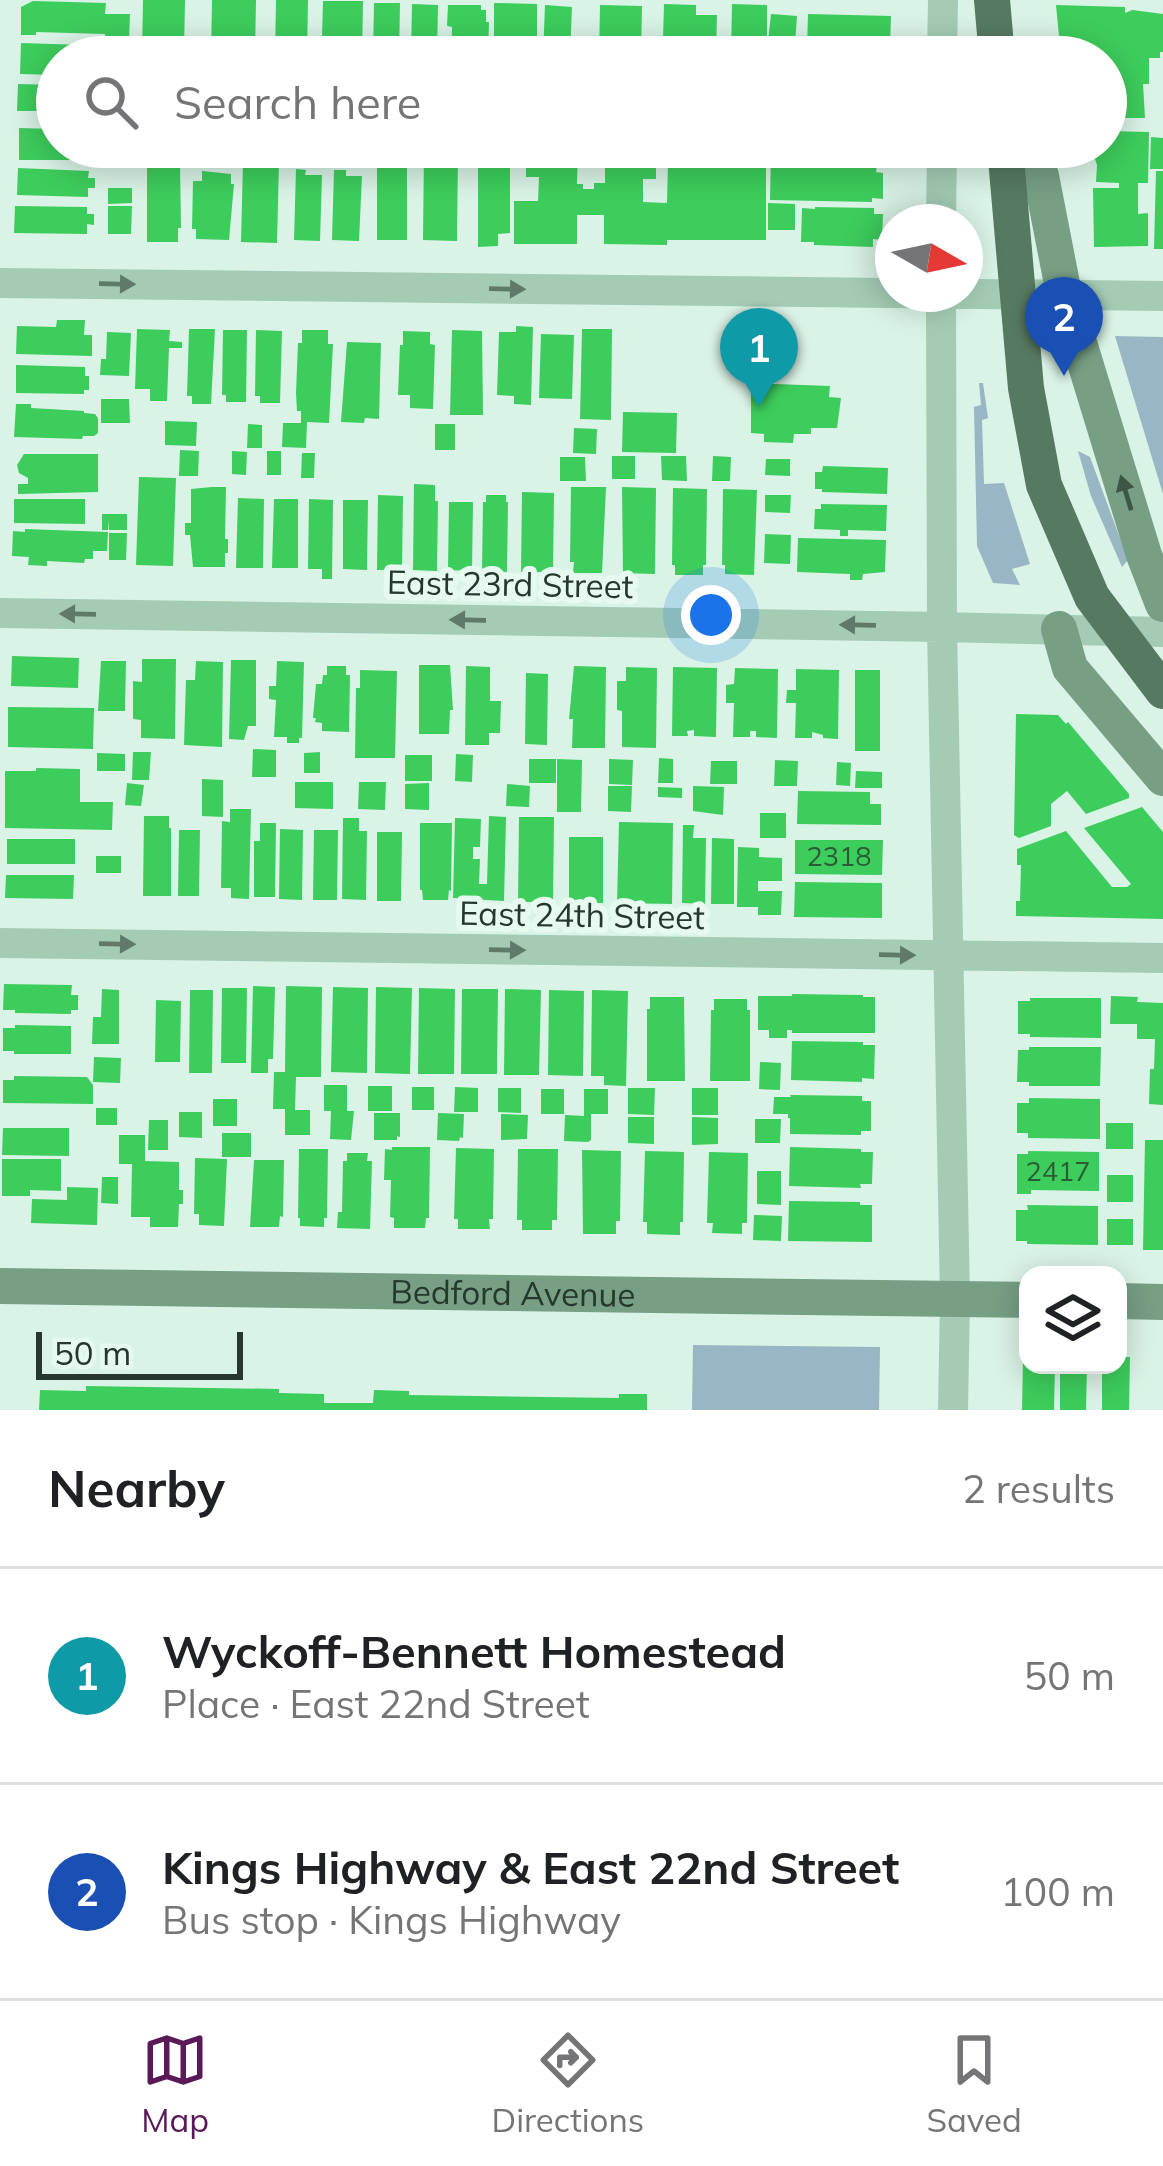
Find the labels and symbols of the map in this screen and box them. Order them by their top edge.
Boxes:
north arrow [875,204,983,312]
one-way arrow [99,275,137,294]
pin: 2 [1025,277,1103,376]
one-way arrow [489,279,527,299]
pin: 1 [720,308,798,407]
one-way arrow [1115,474,1134,511]
street label: East 23rd Street [386,561,634,606]
your location [681,585,741,645]
one-way arrow [58,605,96,624]
one-way arrow [448,610,486,630]
one-way arrow [838,616,876,635]
house number: 2318 [807,839,871,873]
street label: East 24th Street [459,892,705,937]
one-way arrow [99,935,137,954]
one-way arrow [489,940,527,959]
one-way arrow [879,945,917,964]
house number: 2417 [1026,1154,1090,1188]
street label: Bedford Avenue [390,1270,636,1315]
scale bar [36,1326,243,1379]

